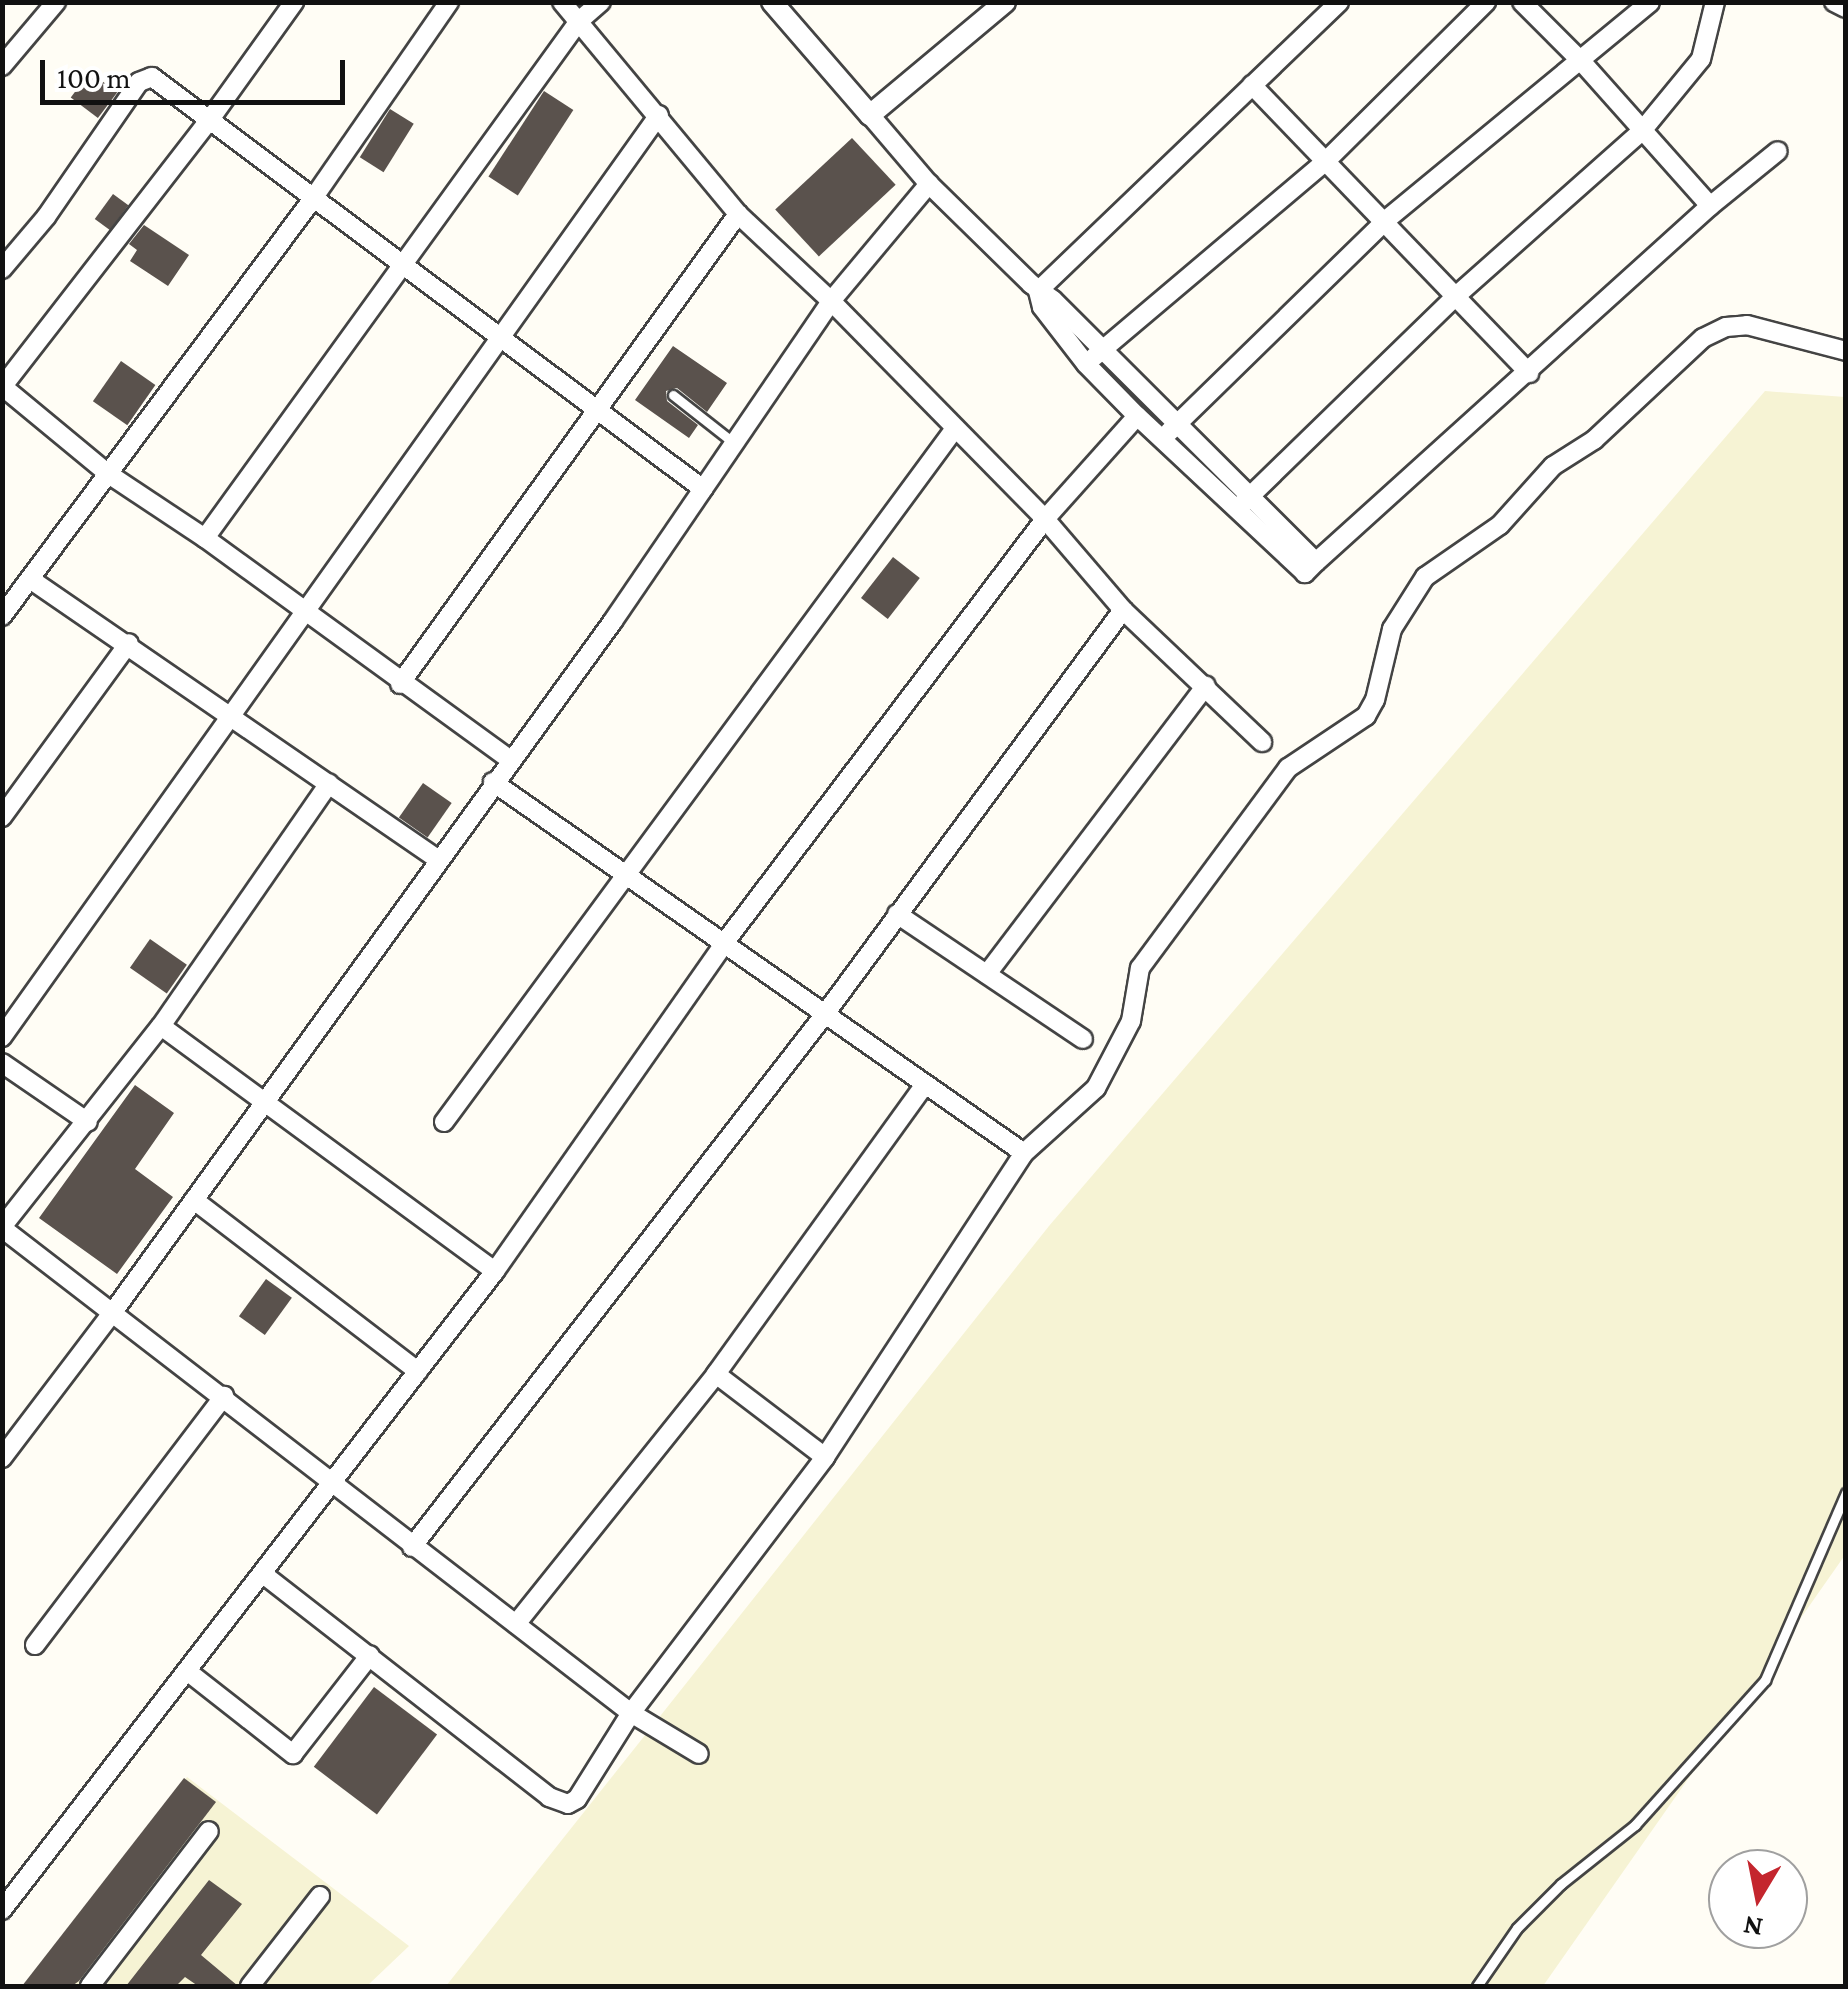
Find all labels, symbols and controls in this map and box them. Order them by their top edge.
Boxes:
scale bar [45,40,350,102]
text: 100 m [57,61,131,94]
north arrow [1708,1849,1808,1949]
text: N [1741,1910,1765,1944]

